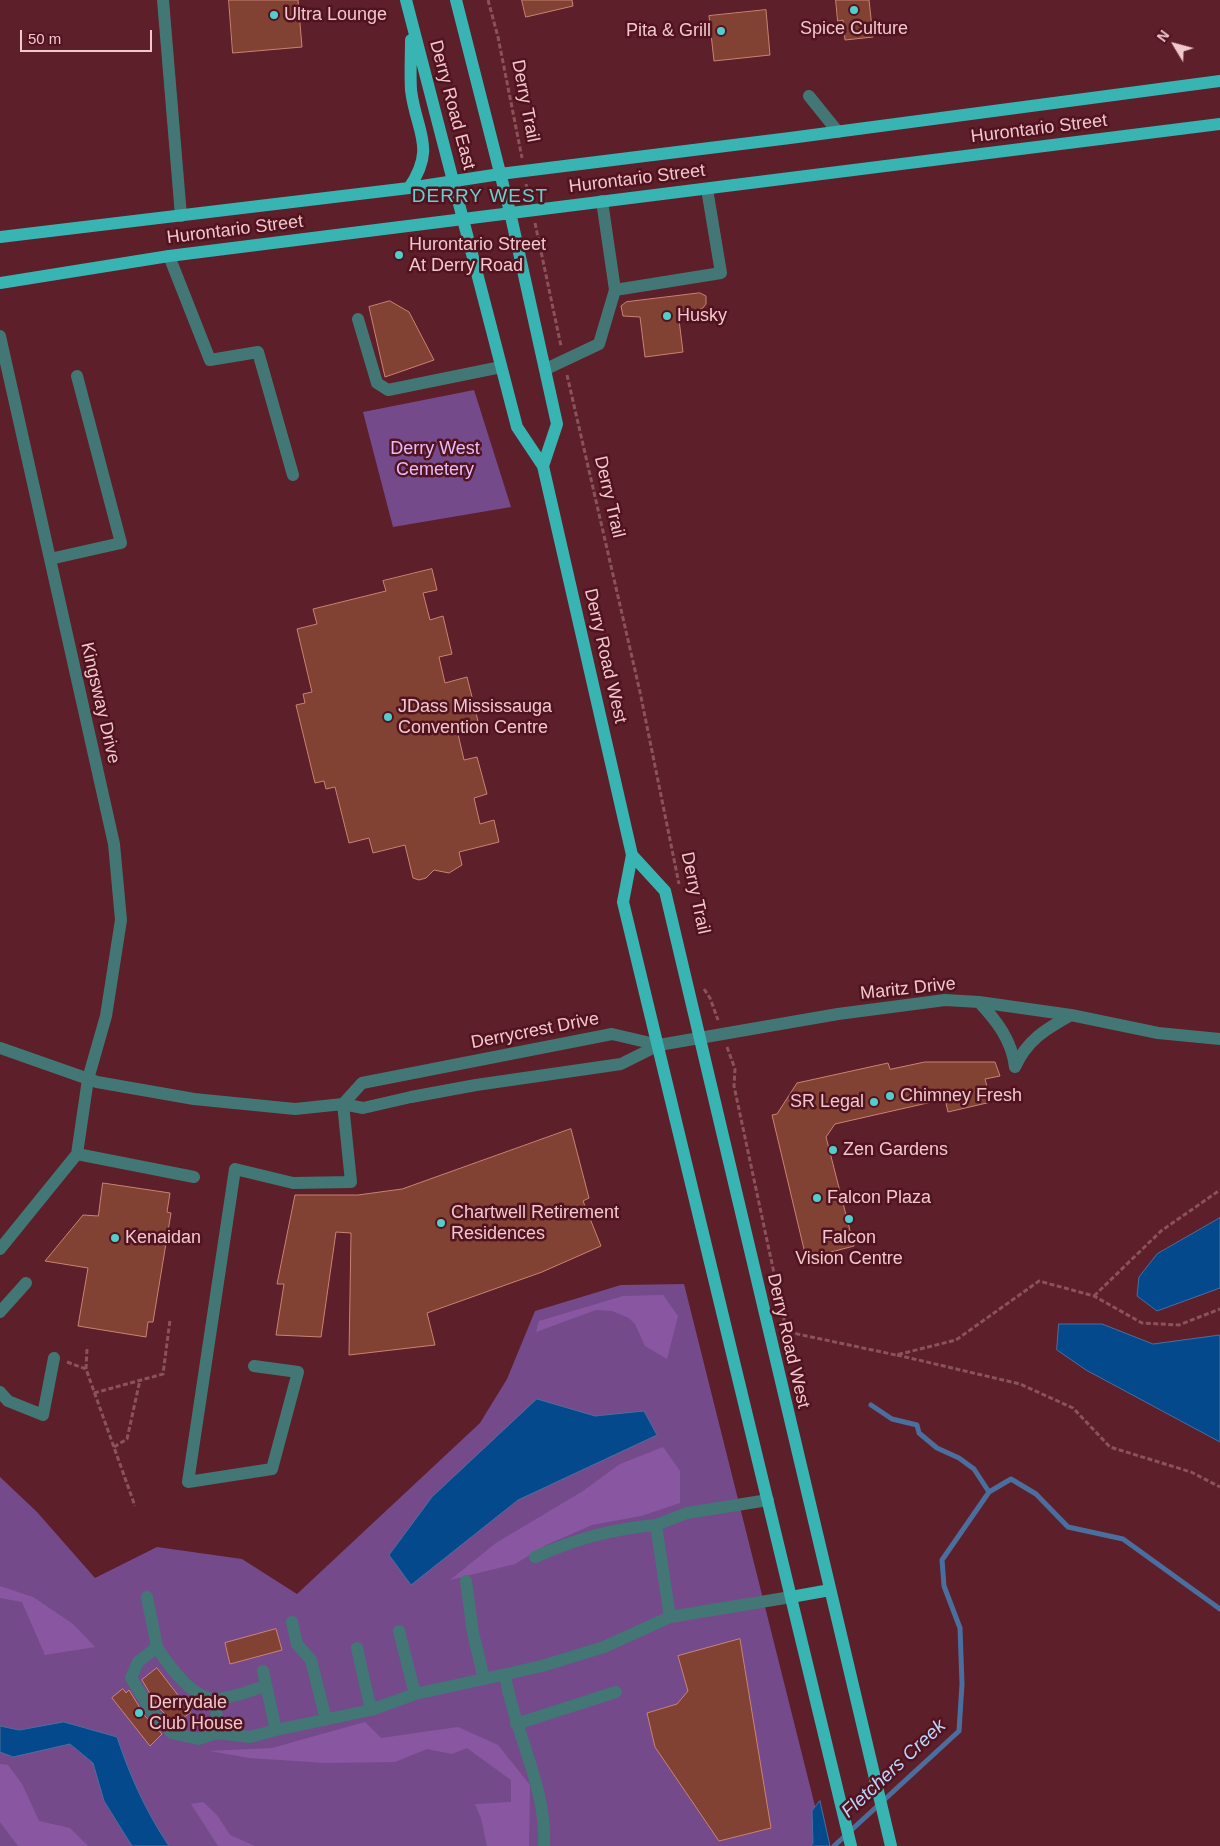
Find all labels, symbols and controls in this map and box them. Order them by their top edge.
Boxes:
place label: Ultra Lounge [284,4,387,26]
marker: Spice Culture [848,4,860,16]
marker: Ultra Lounge [268,9,280,21]
place label: Spice Culture [800,18,908,40]
scale bar [22,20,155,52]
place label: Pita & Grill [626,20,711,42]
north arrow [1150,20,1200,70]
marker: Pita & Grill [715,25,727,37]
text: N [1154,27,1172,45]
text: 50 m [28,30,61,47]
street label: Derry Road East [424,38,480,172]
street label: Derry Trail [506,58,544,144]
street label: Hurontario Street [970,110,1108,148]
street label: Hurontario Street [568,160,706,198]
district label: DERRY WEST [411,186,549,208]
street label: Hurontario Street [166,211,304,249]
place label: Hurontario Street At Derry Road [409,234,546,276]
marker: Hurontario Street At Derry Road [393,249,405,261]
place label: Husky [677,305,727,327]
marker: Husky [661,310,673,322]
park label: Derry West Cemetery [390,438,480,480]
street label: Derry Trail [589,454,629,540]
street label: Derry Road West [579,586,631,726]
street label: Kingsway Drive [76,640,124,766]
place label: JDass Mississauga Convention Centre [398,696,552,739]
marker: JDass Mississauga Convention Centre [382,711,394,723]
street label: Derry Trail [676,850,714,936]
street label: Maritz Drive [859,973,957,1005]
street label: Derrycrest Drive [469,1008,601,1054]
place label: Chimney Fresh [900,1085,1022,1107]
marker: Chimney Fresh [884,1090,896,1102]
place label: SR Legal [790,1091,864,1113]
marker: SR Legal [868,1096,880,1108]
place label: Zen Gardens [843,1139,948,1161]
marker: Zen Gardens [827,1144,839,1156]
place label: Falcon Plaza [827,1187,931,1209]
marker: Falcon Plaza [811,1192,823,1204]
place label: Chartwell Retirement Residences [451,1202,619,1244]
marker: Falcon Vision Centre [843,1213,855,1225]
marker: Chartwell Retirement Residences [435,1217,447,1229]
place label: Kenaidan [125,1227,201,1249]
place label: Falcon Vision Centre [795,1227,903,1270]
marker: Kenaidan [109,1232,121,1244]
street label: Derry Road West [762,1271,814,1411]
place label: Derrydale Club House [149,1692,243,1735]
marker: Derrydale Club House [133,1707,145,1719]
water label: Fletchers Creek [837,1715,951,1823]

